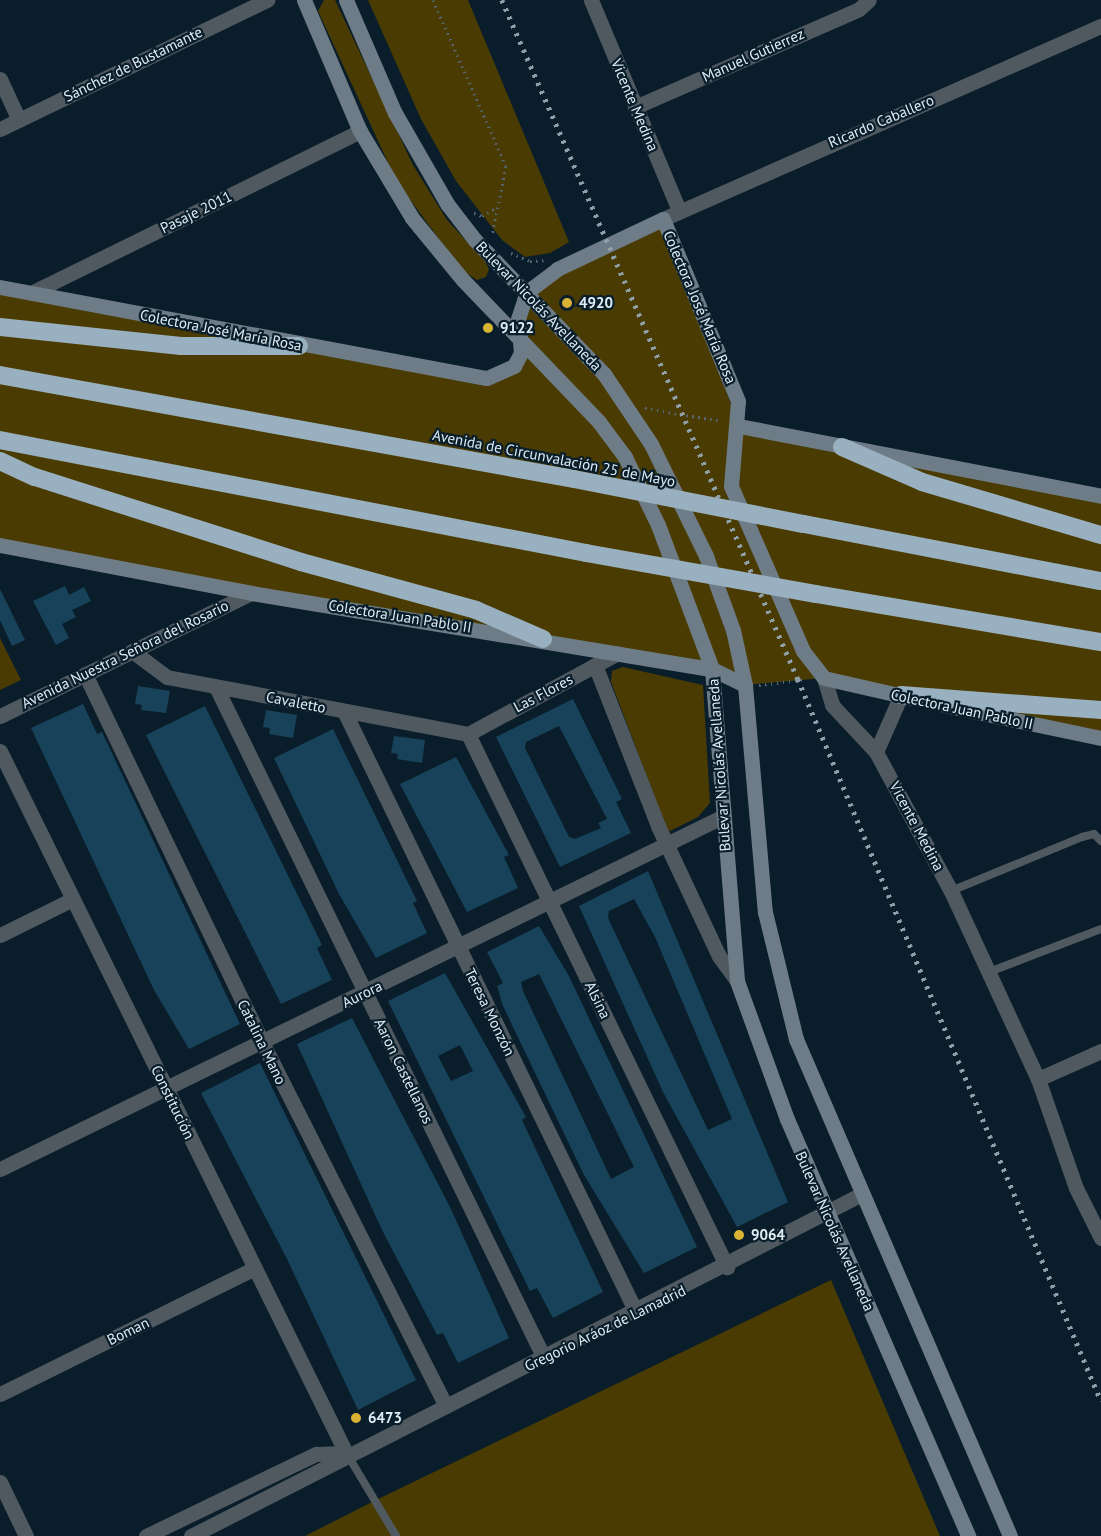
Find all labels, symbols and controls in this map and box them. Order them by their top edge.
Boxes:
street label: Sánchez de Bustamante [61,22,205,106]
street label: Manuel Gutierrez [699,24,807,86]
street label: Vicente Medina [607,56,663,154]
street label: Ricardo Caballero [825,91,937,151]
street label: Pasaje 2011 [157,187,235,237]
street label: Colectora José María Rosa [660,228,740,386]
street label: Bulevar Nicolás Avellaneda [472,237,606,375]
place label: 4920 [579,294,613,312]
marker: 4920 [560,296,574,310]
street label: Colectora José María Rosa [139,305,303,355]
place label: 9122 [500,319,534,337]
marker: 9122 [481,321,495,335]
street label: Avenida de Circunvalación 25 de Mayo [431,426,677,490]
street label: Avenida Nuestra Señora del Rosario [19,596,231,712]
street label: Colectora Juan Pablo II [327,596,473,636]
street label: Las Flores [510,670,576,716]
street label: Bulevar Nicolás Avellaneda [704,678,734,852]
street label: Colectora Juan Pablo II [889,685,1035,733]
street label: Cavaletto [265,687,327,717]
street label: Vicente Medina [886,778,948,874]
street label: Teresa Monzón [461,965,519,1059]
street label: Aurora [339,977,385,1011]
street label: Alsina [581,978,615,1022]
street label: Catalina Mano [234,997,290,1087]
street label: Aaron Castellanos [371,1015,437,1127]
street label: Constitución [147,1062,199,1142]
street label: Bulevar Nicolás Avellaneda [791,1148,879,1314]
place label: 9064 [751,1226,785,1244]
marker: 9064 [732,1228,746,1242]
street label: Gregorio Aráoz de Lamadrid [521,1281,689,1375]
street label: Boman [104,1313,152,1349]
place label: 6473 [368,1409,402,1427]
marker: 6473 [349,1411,363,1425]

